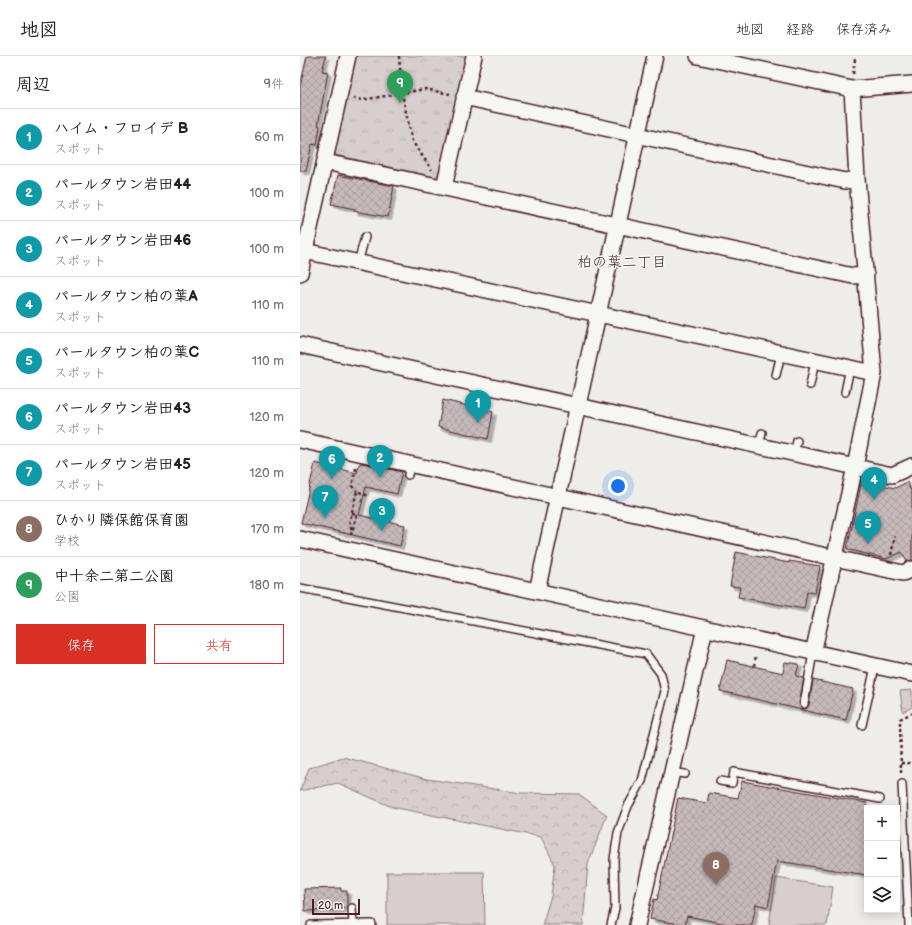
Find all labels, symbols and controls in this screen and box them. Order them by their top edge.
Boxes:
text: 地図 [20,19,58,42]
text: 地図 [736,21,764,38]
text: 経路 [786,21,814,38]
text: 保存済み [836,21,892,38]
pin: 9 [387,70,413,103]
text: 周辺 [16,75,50,95]
text: 9件 [263,76,284,92]
text: ハイム・フロイデ B [54,119,188,138]
text: 1 [26,129,32,145]
text: 60 m [254,129,284,145]
text: スポット [54,141,106,157]
text: パールタウン岩田44 [54,175,191,194]
text: 2 [25,185,33,201]
text: 100 m [249,185,284,201]
text: スポット [54,197,106,213]
text: パールタウン岩田46 [54,231,191,250]
text: 3 [25,241,33,257]
text: 100 m [249,241,284,257]
text: スポット [54,253,106,269]
district label: 柏の葉二丁目 [577,253,667,272]
text: パールタウン柏の葉A [54,287,198,306]
text: 4 [25,297,33,313]
text: 110 m [252,297,284,313]
text: スポット [54,309,106,325]
text: パールタウン柏の葉C [54,343,199,362]
text: 5 [25,353,33,369]
text: 110 m [252,353,284,369]
text: スポット [54,365,106,381]
pin: 1 [465,390,491,423]
text: パールタウン岩田43 [54,399,191,418]
text: 6 [25,409,33,425]
text: 120 m [249,409,284,425]
text: スポット [54,421,106,437]
pin: 2 [367,445,393,478]
pin: 6 [319,446,345,479]
text: パールタウン岩田45 [54,455,191,474]
text: 7 [25,465,33,481]
text: 120 m [249,465,284,481]
pin: 4 [861,467,887,500]
your location [608,476,628,496]
text: スポット [54,477,106,493]
pin: 7 [312,485,338,518]
pin: 3 [369,498,395,531]
text: ひかり隣保館保育園 [54,511,189,530]
pin: 5 [855,511,881,544]
text: 8 [25,521,33,537]
text: 170 m [251,521,284,537]
text: 学校 [54,533,80,549]
text: 中十余二第二公園 [54,567,174,586]
text: 9 [25,577,33,593]
text: 180 m [249,577,284,593]
text: 公園 [54,589,80,605]
button: 保存 [16,624,146,664]
button: 共有 [154,624,284,664]
map controls [864,805,900,913]
button: + [864,805,900,841]
button: − [864,841,900,877]
pin: 8 [703,852,729,885]
button: layers [864,877,900,913]
scale bar [312,897,360,916]
text: 20 m [318,899,343,912]

